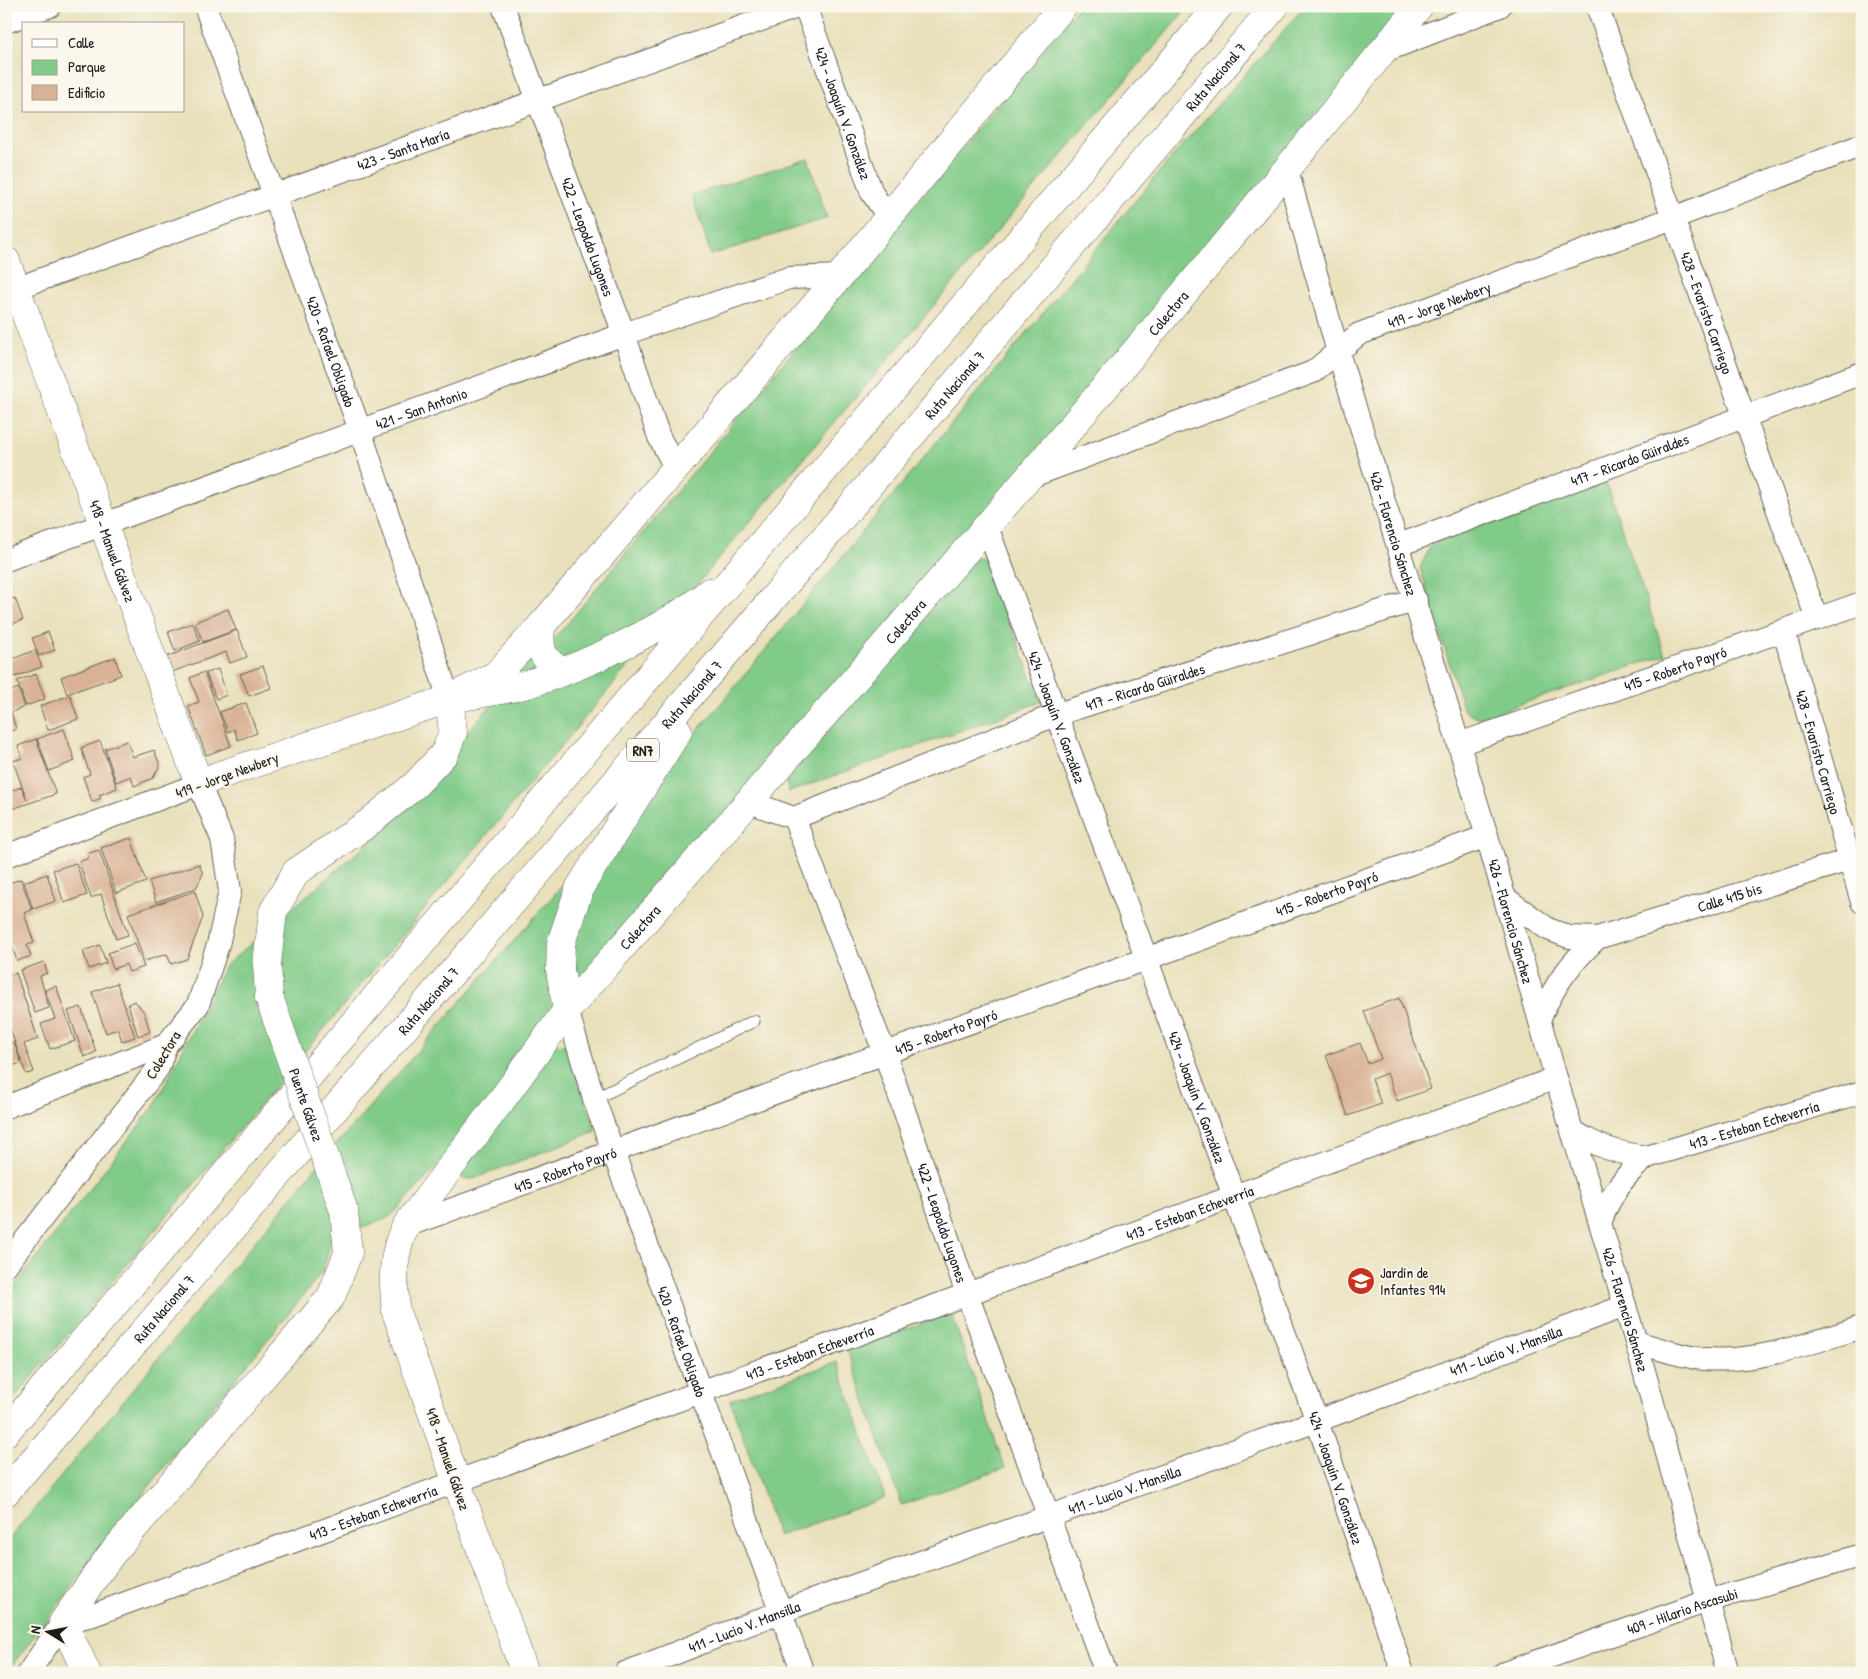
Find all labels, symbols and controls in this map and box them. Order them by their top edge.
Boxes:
legend [22,22,185,112]
text: Calle [68,32,95,53]
street label: Ruta Nacional 7 [1180,37,1251,115]
street label: 424 - Joaquín V. González [810,44,877,183]
text: Parque [68,56,106,77]
text: Edificio [68,82,105,103]
street label: 423 - Santa María [354,123,452,175]
street label: 422 - Leopoldo Lugones [557,175,620,299]
street label: 428 - Evaristo Carriego [1676,249,1739,377]
street label: 419 - Jorge Newbery [1385,276,1493,333]
street label: Colectora [1143,286,1193,340]
street label: 420 - Rafael Obligado [302,293,361,410]
street label: Ruta Nacional 7 [919,346,989,423]
street label: 421 - San Antonio [373,382,470,434]
street label: 417 - Ricardo Güiraldes [1568,428,1692,491]
street label: 426 - Florencio Sánchez [1365,469,1423,599]
street label: 418 - Manuel Gálvez [85,497,142,605]
street label: Colectora [880,594,930,648]
street label: 415 - Roberto Payró [1621,641,1729,696]
street label: 424 - Joaquín V. González [1023,648,1091,787]
street label: Ruta Nacional 7 [656,655,727,733]
street label: 417 - Ricardo Güiraldes [1082,657,1208,715]
street label: 428 - Evaristo Carriego [1791,688,1847,817]
road number: RN7 [627,738,659,762]
street label: 419 - Jorge Newbery [173,747,281,803]
street label: 426 - Florencio Sánchez [1484,856,1539,986]
street label: 415 - Roberto Payró [1273,865,1381,921]
street label: Calle 415 bis [1695,877,1764,917]
street label: Colectora [614,900,665,954]
street label: Ruta Nacional 7 [393,962,464,1039]
street label: 415 - Roberto Payró [892,1003,1000,1060]
street label: Colectora [140,1027,186,1083]
street label: 424 - Joaquín V. González [1164,1028,1232,1167]
street label: Puente Gálvez [284,1065,329,1145]
street label: 413 - Esteban Echeverría [1687,1095,1822,1154]
street label: 415 - Roberto Payró [511,1141,619,1197]
street label: 422 - Leopoldo Lugones [913,1160,973,1285]
street label: 413 - Esteban Echeverría [1123,1179,1257,1245]
street label: 426 - Florencio Sánchez [1597,1245,1654,1375]
place label: Jardín de Infantes 914 [1380,1262,1446,1300]
school or university icon: Jardín de Infantes 914 [1346,1266,1376,1296]
street label: Ruta Nacional 7 [128,1270,199,1347]
street label: 420 - Rafael Obligado [653,1283,712,1400]
street label: 413 - Esteban Echeverría [743,1319,876,1385]
street label: 411 - Lucio V. Mansilla [1447,1320,1565,1381]
street label: 418 - Manuel Gálvez [421,1405,476,1514]
street label: 424 - Joaquín V. González [1304,1408,1369,1547]
street label: 411 - Lucio V. Mansilla [1065,1460,1184,1519]
street label: 413 - Esteban Echeverría [306,1479,440,1545]
street label: 409 - Hilario Ascasubi [1624,1582,1740,1639]
street label: 411 - Lucio V. Mansilla [685,1595,803,1658]
north arrow [22,1606,72,1656]
text: N [25,1624,45,1635]

